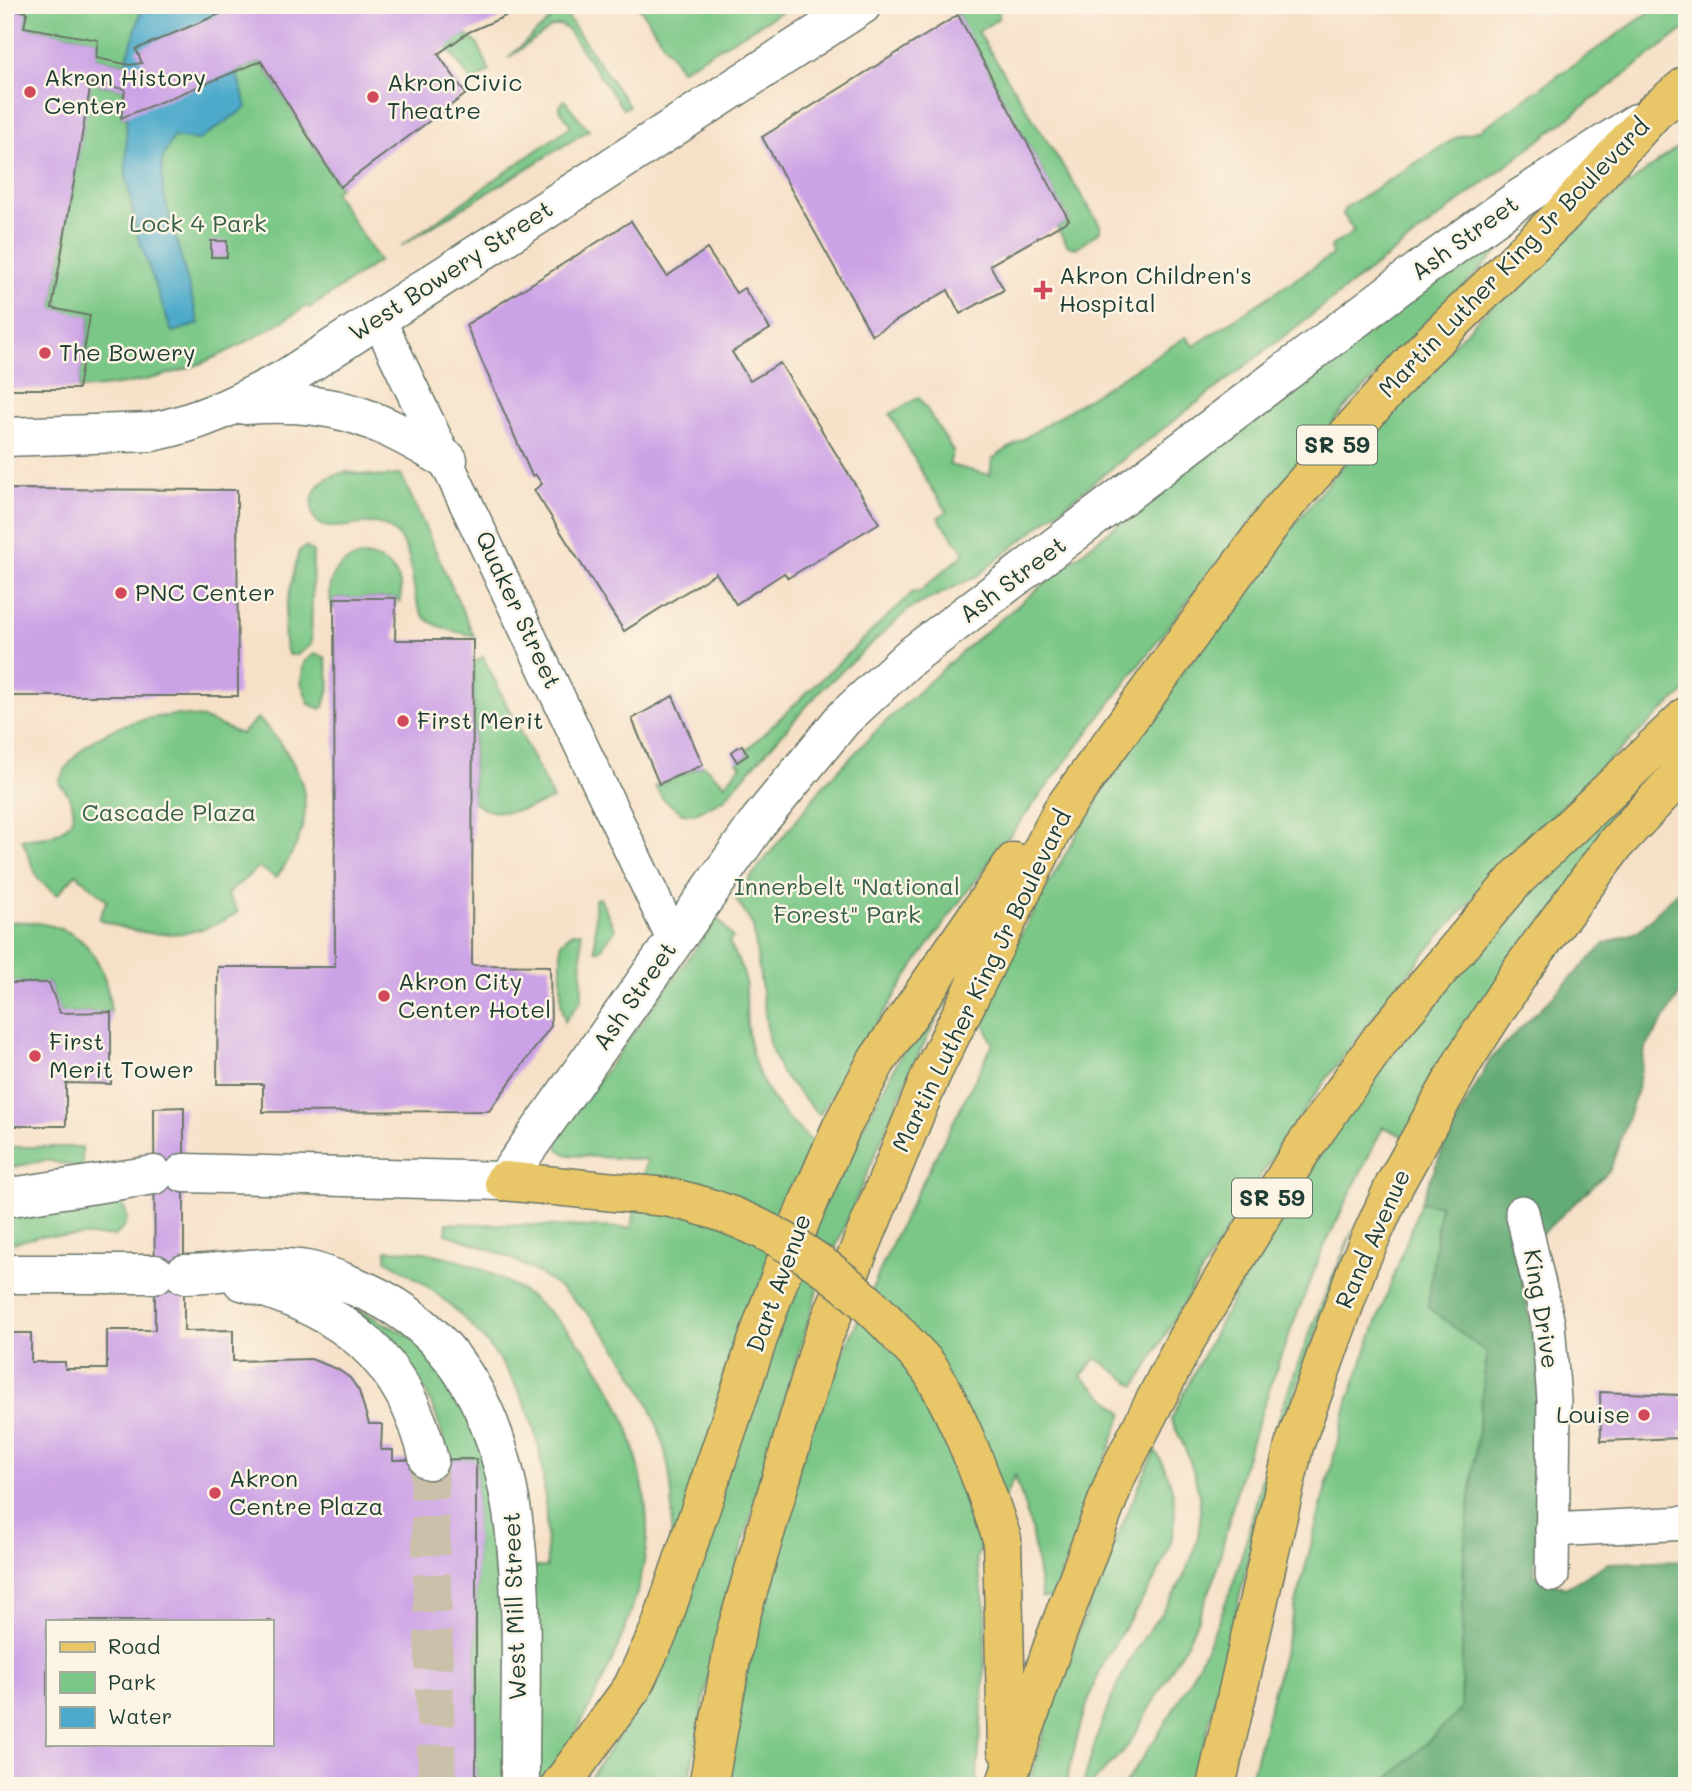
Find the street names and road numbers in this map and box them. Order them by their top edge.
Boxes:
street label: Martin Luther King Jr Boulevard [1371,111,1655,403]
street label: Ash Street [1404,187,1524,286]
street label: West Bowery Street [342,192,558,347]
road number: SR 59 [1297,426,1377,464]
street label: Quaker Street [469,526,569,693]
street label: Ash Street [952,529,1072,629]
street label: Martin Luther King Jr Boulevard [884,804,1077,1157]
street label: Ash Street [585,935,683,1056]
street label: Rand Avenue [1327,1164,1416,1313]
road number: SR 59 [1232,1178,1312,1218]
street label: Dart Avenue [738,1209,817,1356]
street label: King Drive [1518,1247,1567,1371]
street label: West Mill Street [495,1511,532,1701]

